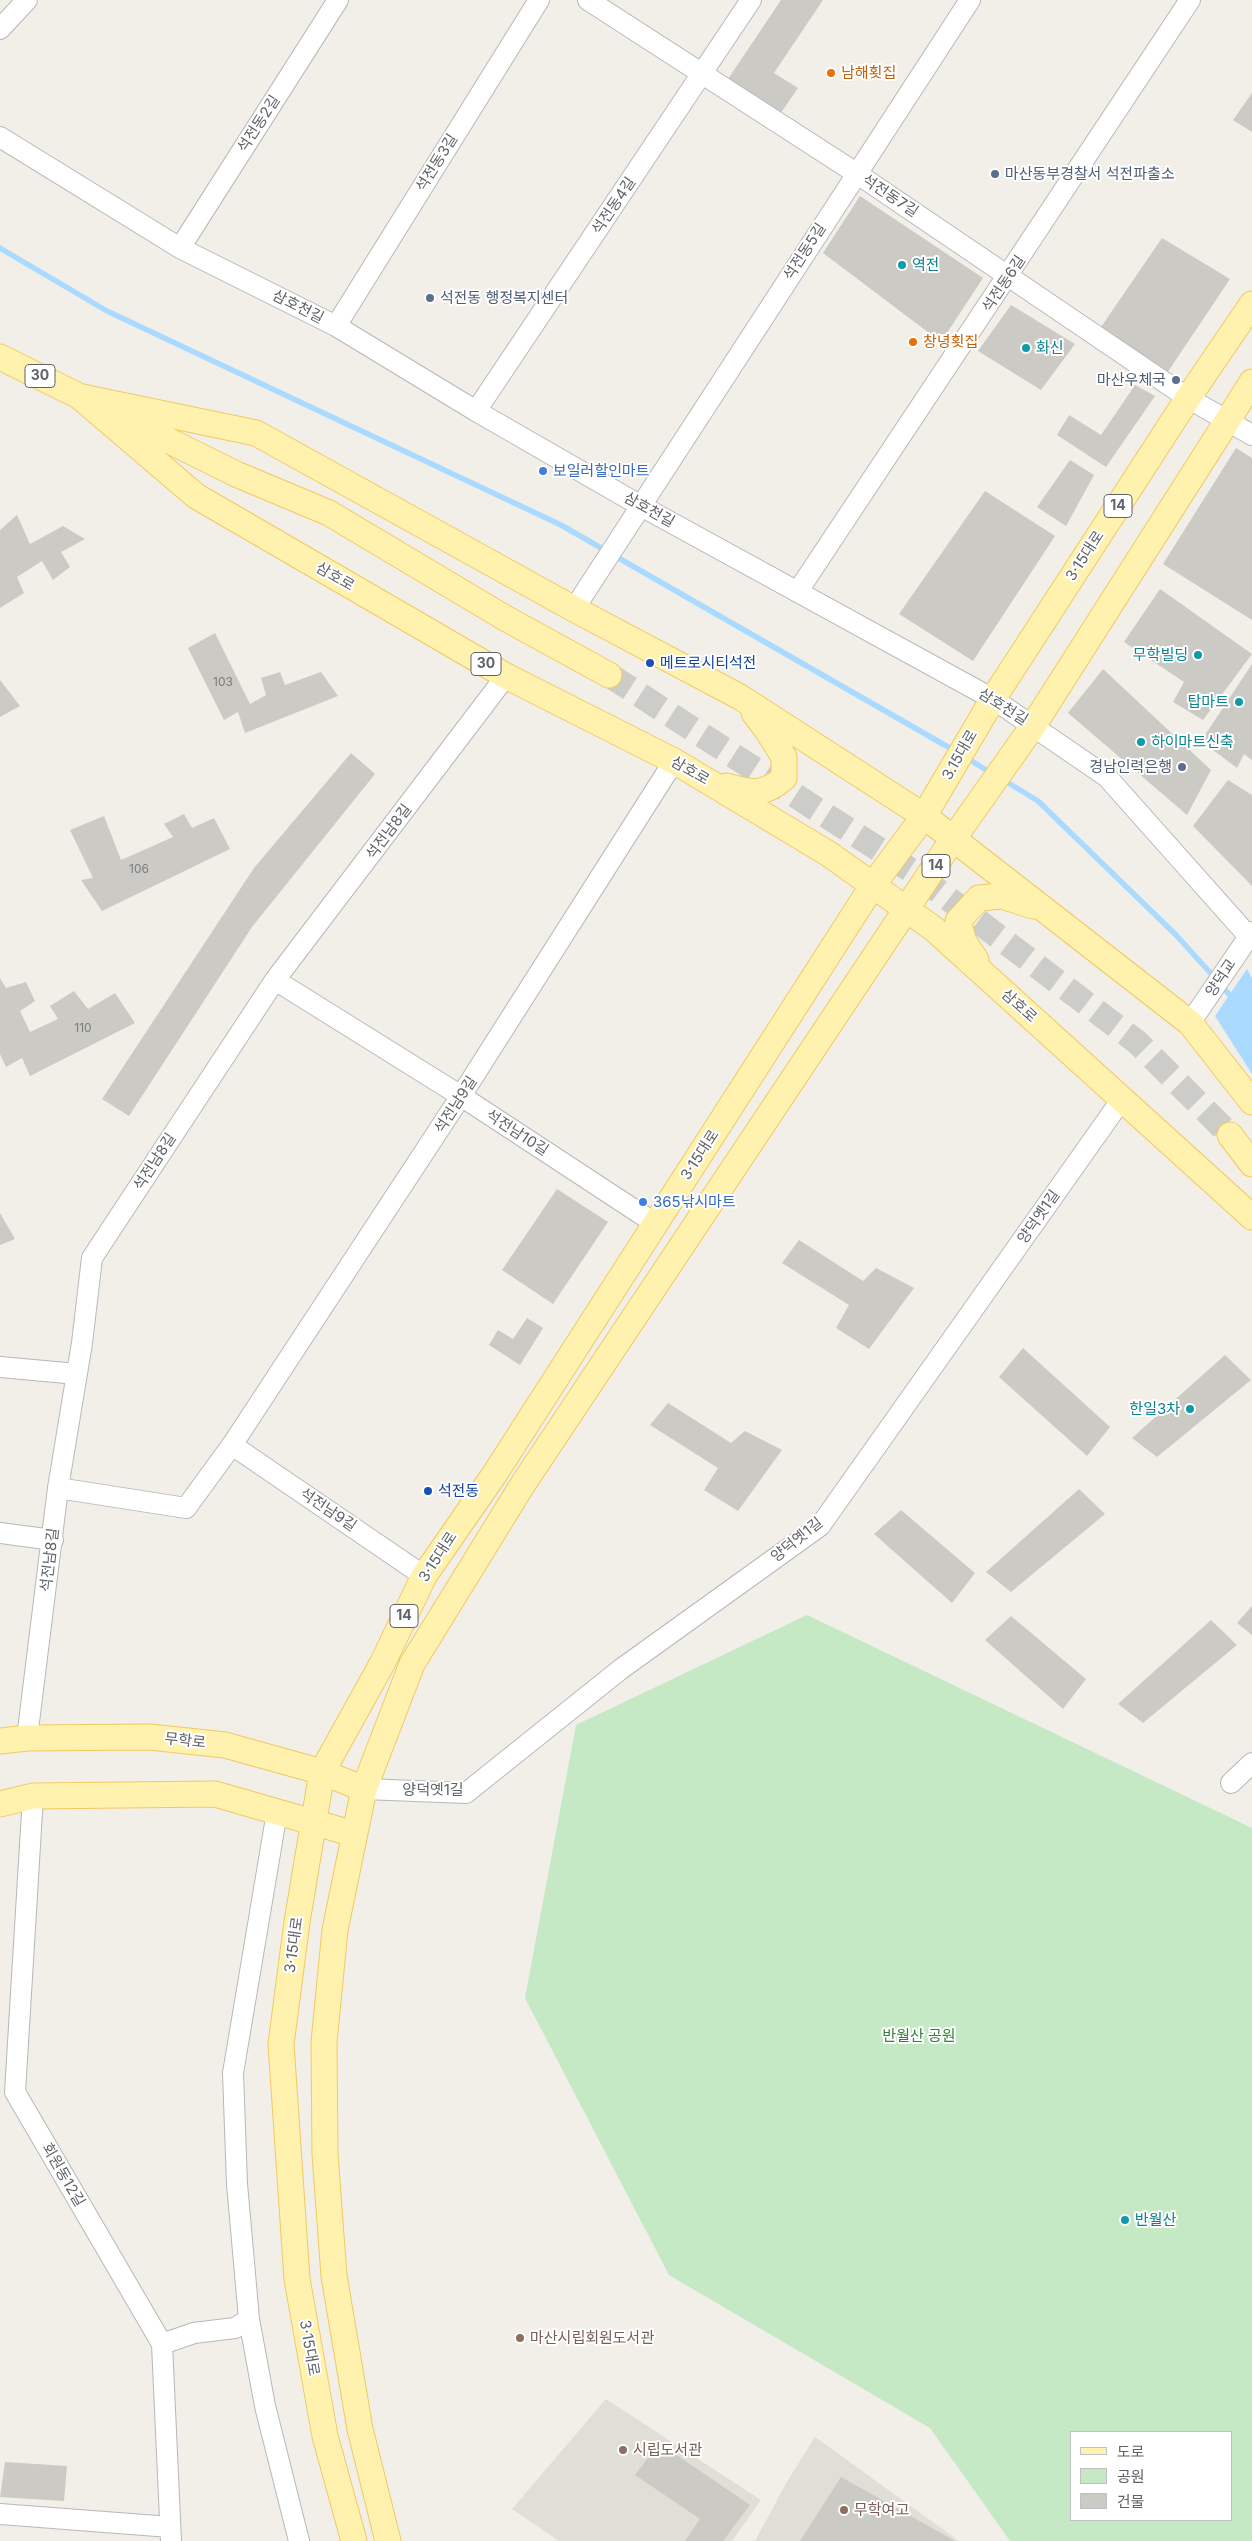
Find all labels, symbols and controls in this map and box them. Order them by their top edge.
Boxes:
place label: 남해횟집 [841,64,896,82]
marker: 남해횟집 [825,67,837,79]
street label: 석전동2길 [234,92,284,156]
street label: 석전동3길 [412,131,462,195]
place label: 마산동부경찰서 석전파출소 [1005,165,1175,183]
marker: 마산동부경찰서 석전파출소 [989,168,1001,180]
street label: 석전동7길 [859,171,921,221]
street label: 석전동4길 [588,174,640,238]
street label: 석전동5길 [780,220,830,284]
street label: 석전동6길 [979,252,1029,316]
place label: 역전 [912,256,940,274]
marker: 역전 [896,259,908,271]
street label: 삼호천길 [269,286,327,328]
place label: 석전동 행정복지센터 [440,289,568,307]
marker: 석전동 행정복지센터 [424,292,436,304]
place label: 창녕횟집 [923,333,978,351]
marker: 창녕횟집 [907,336,919,348]
place label: 화신 [1036,339,1064,357]
marker: 화신 [1020,342,1032,354]
road number: 30 [25,364,55,388]
place label: 마산우체국 [1097,371,1166,389]
marker: 마산우체국 [1170,374,1182,386]
place label: 보일러할인마트 [553,462,650,480]
marker: 보일러할인마트 [537,465,549,477]
street label: 삼호천길 [620,489,678,531]
road number: 14 [1104,494,1132,518]
street label: 3·15대로 [1062,527,1108,585]
street label: 삼호로 [313,559,357,595]
place label: 무학빌딩 [1133,646,1188,664]
marker: 무학빌딩 [1192,649,1204,661]
road number: 30 [471,652,501,676]
place label: 메트로시티석전 [660,654,757,672]
marker: 메트로시티석전 [644,657,656,669]
house number: 103 [213,675,233,689]
street label: 삼호천길 [975,685,1031,729]
place label: 탑마트 [1188,693,1229,711]
marker: 탑마트 [1233,696,1245,708]
street label: 3.15대로 [939,727,981,783]
place label: 하이마트신축 [1151,733,1234,751]
marker: 하이마트신축 [1135,736,1147,748]
street label: 삼호로 [668,753,712,789]
place label: 경남인력은행 [1089,758,1172,776]
marker: 경남인력은행 [1176,761,1188,773]
street label: 석전남8길 [362,801,416,863]
road number: 14 [922,854,950,878]
house number: 106 [129,862,149,876]
street label: 양덕교 [1202,956,1240,1000]
street label: 삼호로 [998,985,1040,1027]
house number: 110 [74,1021,92,1035]
street label: 석전남9길 [431,1073,481,1137]
street label: 석전남10길 [482,1106,552,1160]
street label: 3·15대로 [677,1126,723,1184]
street label: 석전남8길 [130,1130,180,1194]
street label: 양덕옛1길 [1014,1187,1064,1247]
place label: 365낚시마트 [653,1193,736,1211]
marker: 365낚시마트 [637,1196,649,1208]
place label: 한일3차 [1129,1400,1180,1418]
marker: 한일3차 [1184,1403,1196,1415]
place label: 석전동 [438,1482,479,1500]
street label: 석전남9길 [296,1485,360,1535]
marker: 석전동 [422,1485,434,1497]
street label: 양덕옛1길 [768,1514,826,1566]
street label: 석전남8길 [37,1527,63,1593]
street label: 3·15대로 [415,1528,461,1586]
road number: 14 [390,1604,418,1628]
street label: 무학로 [163,1730,207,1752]
street label: 양덕옛1길 [402,1781,464,1799]
street label: 3·15대로 [281,1916,307,1974]
park label: 반월산 공원 [882,2027,956,2045]
street label: 회원동12길 [38,2140,88,2210]
place label: 반월산 [1135,2211,1176,2229]
marker: 반월산 [1119,2214,1131,2226]
street label: 3·15대로 [295,2319,323,2377]
place label: 마산시립회원도서관 [530,2329,654,2347]
marker: 마산시립회원도서관 [514,2332,526,2344]
legend [1070,2431,1232,2521]
place label: 시립도서관 [633,2441,702,2459]
text: 도로 [1117,2442,1145,2461]
marker: 시립도서관 [617,2444,629,2456]
text: 공원 [1117,2467,1145,2486]
text: 건물 [1117,2492,1145,2511]
place label: 무학여고 [854,2501,909,2519]
marker: 무학여고 [838,2504,850,2516]

